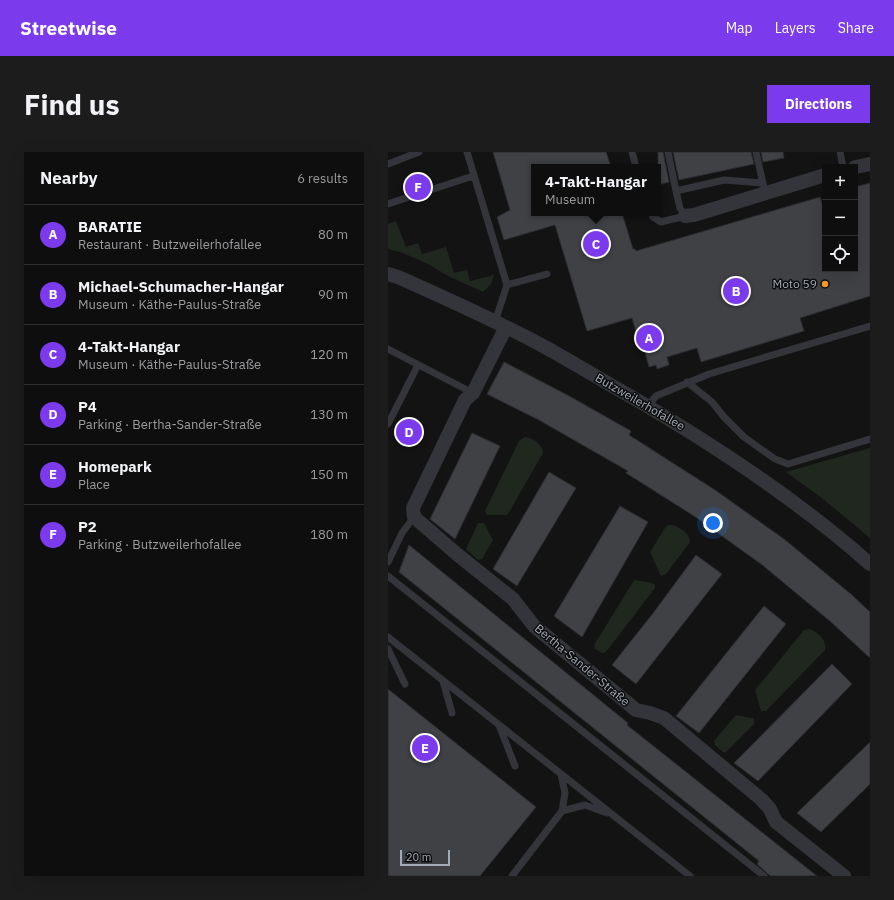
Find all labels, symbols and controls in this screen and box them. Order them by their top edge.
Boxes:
text: Streetwise [20,16,117,40]
text: Map [726,19,753,37]
text: Layers [775,19,816,37]
text: Share [838,19,874,37]
button: Directions [767,85,870,123]
text: Find us [24,86,120,123]
popup [531,164,661,216]
map controls [822,164,858,272]
button: + [822,164,858,200]
text: Nearby [40,167,98,189]
text: 6 results [297,170,348,187]
pin: F [405,172,431,202]
text: 4-Takt-Hangar [545,172,647,191]
text: Museum [545,191,595,208]
button: − [822,200,858,236]
text: BARATIE [78,217,142,236]
text: A [49,226,57,243]
text: 80 m [318,226,348,243]
pin: C [583,229,609,259]
text: Restaurant · Butzweilerhofallee [78,236,262,253]
button: locate [822,236,858,272]
pin: B [723,276,749,306]
place label: Moto 59 [772,276,817,291]
text: Michael-Schumacher-Hangar [78,277,284,296]
marker: Moto 59 [820,279,830,289]
text: B [49,286,57,303]
text: 90 m [318,286,348,303]
text: Museum · Käthe-Paulus-Straße [78,296,261,313]
pin: A [636,323,662,353]
text: 4-Takt-Hangar [78,337,180,356]
text: C [49,346,57,363]
text: 120 m [310,346,348,363]
text: Museum · Käthe-Paulus-Straße [78,356,261,373]
street label: Butzweilerhofallee [593,370,688,433]
text: P4 [78,397,97,416]
text: D [48,406,58,423]
text: 130 m [310,406,348,423]
text: Parking · Bertha-Sander-Straße [78,416,262,433]
pin: D [396,417,422,447]
text: Homepark [78,457,152,476]
text: E [49,466,57,483]
text: 150 m [310,466,348,483]
text: Place [78,476,110,493]
your location [703,513,723,533]
text: P2 [78,517,97,536]
text: F [49,526,57,543]
text: 180 m [310,526,348,543]
text: Parking · Butzweilerhofallee [78,536,241,553]
street label: Bertha-Sander-Straße [532,620,633,709]
pin: E [412,733,438,763]
scale bar [400,848,450,867]
text: 20 m [406,850,431,864]

